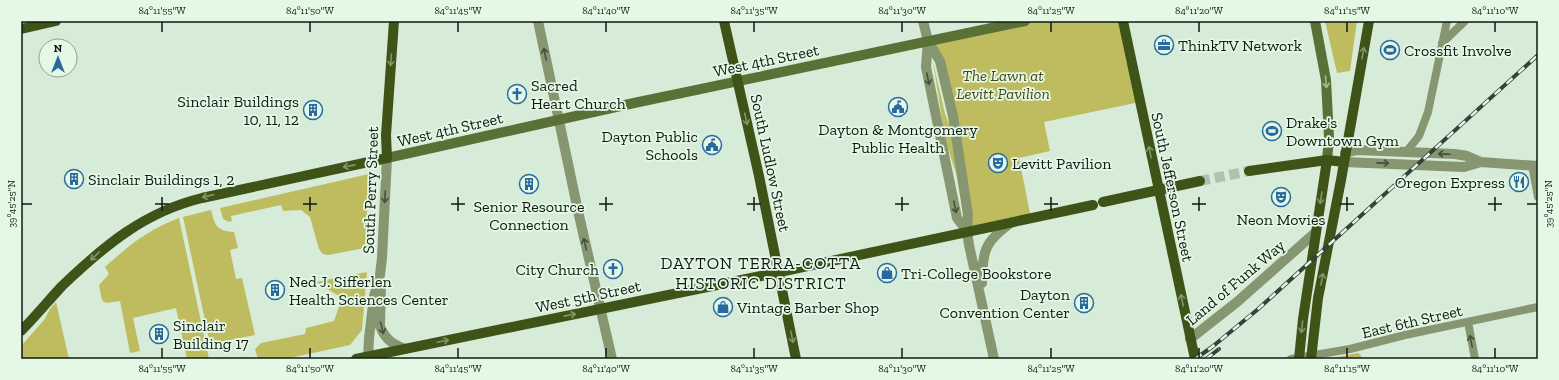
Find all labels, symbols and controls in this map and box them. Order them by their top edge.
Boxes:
text: 84°11'55"W [138,5,186,17]
text: 84°11'50"W [286,5,335,17]
text: 84°11'45"W [434,5,482,17]
text: 84°11'40"W [582,5,631,17]
text: 84°11'35"W [731,5,778,17]
text: 84°11'30"W [878,5,926,17]
text: 84°11'25"W [1027,5,1075,17]
text: 84°11'20"W [1175,5,1224,17]
text: 84°11'15"W [1324,5,1371,17]
text: 84°11'10"W [1472,5,1519,17]
office icon: ThinkTV Network [1153,34,1175,56]
place label: ThinkTV Network [1178,36,1303,55]
north arrow [38,38,78,78]
sports icon: Crossfit Involve [1379,39,1401,61]
street label: West 4th Street [712,40,821,81]
place label: Crossfit Involve [1404,41,1511,60]
text: N [54,42,63,55]
one-way arrow [1359,47,1367,60]
one-way arrow [540,48,548,61]
one-way arrow [388,53,395,66]
park label: The Lawn at Levitt Pavilion [956,66,1050,103]
one-way arrow [925,73,933,86]
one-way arrow [1322,75,1330,88]
place label: Sacred Heart Church [531,76,626,113]
church icon: Sacred Heart Church [506,83,528,105]
place label: Sinclair Buildings 10, 11, 12 [177,92,299,129]
street label: South Ludlow Street [747,92,794,234]
public building icon: Dayton & Montgomery Public Health [887,96,909,118]
building icon: Sinclair Buildings 10, 11, 12 [302,99,324,121]
street label: West 4th Street [396,108,505,151]
street label: South Jefferson Street [1147,111,1198,264]
one-way arrow [743,112,751,125]
place label: Drake's Downtown Gym [1286,113,1399,150]
place label: Dayton & Montgomery Public Health [818,120,978,157]
sports icon: Drake's Downtown Gym [1261,120,1283,142]
street label: South Perry Street [359,126,382,254]
place label: Dayton Public Schools [601,127,698,164]
public building icon: Dayton Public Schools [701,134,723,156]
one-way arrow [1146,146,1154,159]
one-way arrow [1438,150,1451,157]
theatre icon: Levitt Pavilion [987,152,1009,174]
place label: Levitt Pavilion [1012,154,1112,173]
one-way arrow [1376,160,1389,167]
one-way arrow [343,163,356,171]
building icon: Sinclair Buildings 1, 2 [63,168,85,190]
place label: Sinclair Buildings 1, 2 [88,170,235,189]
restaurant icon: Oregon Express [1508,171,1530,193]
building icon: Senior Resource Connection [518,173,540,195]
place label: Oregon Express [1395,173,1505,192]
text: 39°45'25"N [6,180,18,228]
text: 39°45'25"N [1543,180,1555,228]
theatre icon: Neon Movies [1270,186,1292,208]
one-way arrow [382,190,389,203]
one-way arrow [1317,191,1325,204]
one-way arrow [202,193,215,201]
place label: Senior Resource Connection [473,197,585,234]
one-way arrow [951,200,959,213]
place label: Neon Movies [1237,210,1325,229]
street label: Land of Funk Way [1182,235,1289,329]
one-way arrow [581,237,589,250]
one-way arrow [90,252,100,261]
district label: DAYTON TERRA-COTTA HISTORIC DISTRICT [661,253,861,293]
church icon: City Church [602,258,624,280]
place label: City Church [515,260,599,279]
shop icon: Tri-College Bookstore [876,262,898,284]
place label: Tri-College Bookstore [901,264,1052,283]
place label: Ned J. Sifferlen Health Sciences Center [289,272,449,309]
one-way arrow [1318,273,1326,286]
street label: West 5th Street [534,276,642,317]
building icon: Ned J. Sifferlen Health Sciences Center [264,279,286,301]
place label: Dayton Convention Center [939,285,1071,322]
building icon: Dayton Convention Center [1073,292,1095,314]
one-way arrow [1178,294,1186,307]
shop icon: Vintage Barber Shop [712,296,734,318]
place label: Vintage Barber Shop [736,298,879,317]
street label: East 6th Street [1360,301,1464,342]
one-way arrow [563,310,576,318]
place label: Sinclair Building 17 [173,316,249,353]
one-way arrow [1298,320,1306,333]
one-way arrow [379,321,386,334]
building icon: Sinclair Building 17 [148,323,170,345]
one-way arrow [788,330,796,343]
one-way arrow [1467,335,1475,348]
one-way arrow [436,336,449,344]
text: 84°11'55"W [138,363,186,375]
text: 84°11'50"W [286,363,335,375]
text: 84°11'45"W [434,363,482,375]
text: 84°11'40"W [582,363,631,375]
text: 84°11'35"W [731,363,778,375]
text: 84°11'30"W [878,363,926,375]
text: 84°11'25"W [1027,363,1075,375]
text: 84°11'20"W [1175,363,1224,375]
text: 84°11'15"W [1324,363,1371,375]
text: 84°11'10"W [1472,363,1519,375]

